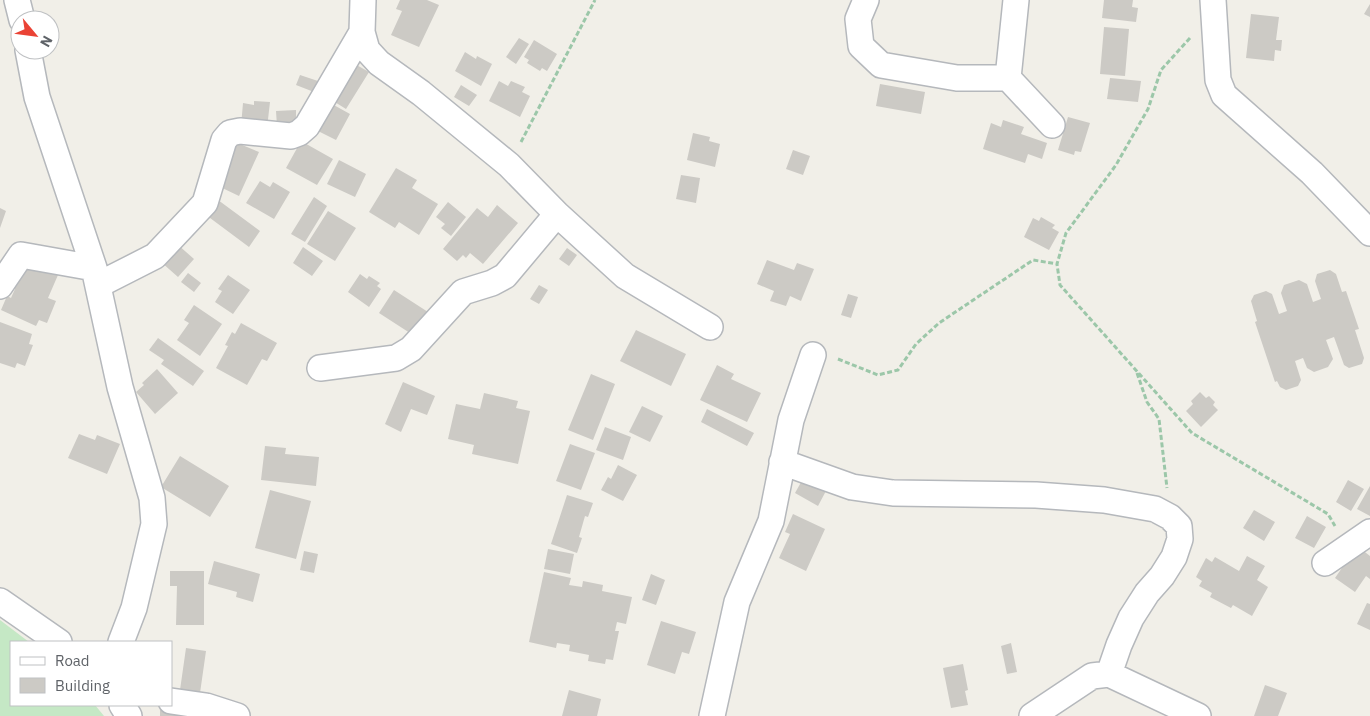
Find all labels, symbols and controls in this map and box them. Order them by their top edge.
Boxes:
north arrow [10,10,60,60]
text: N [36,33,57,50]
legend [10,641,172,706]
text: Road [55,651,90,670]
text: Building [55,676,110,695]

